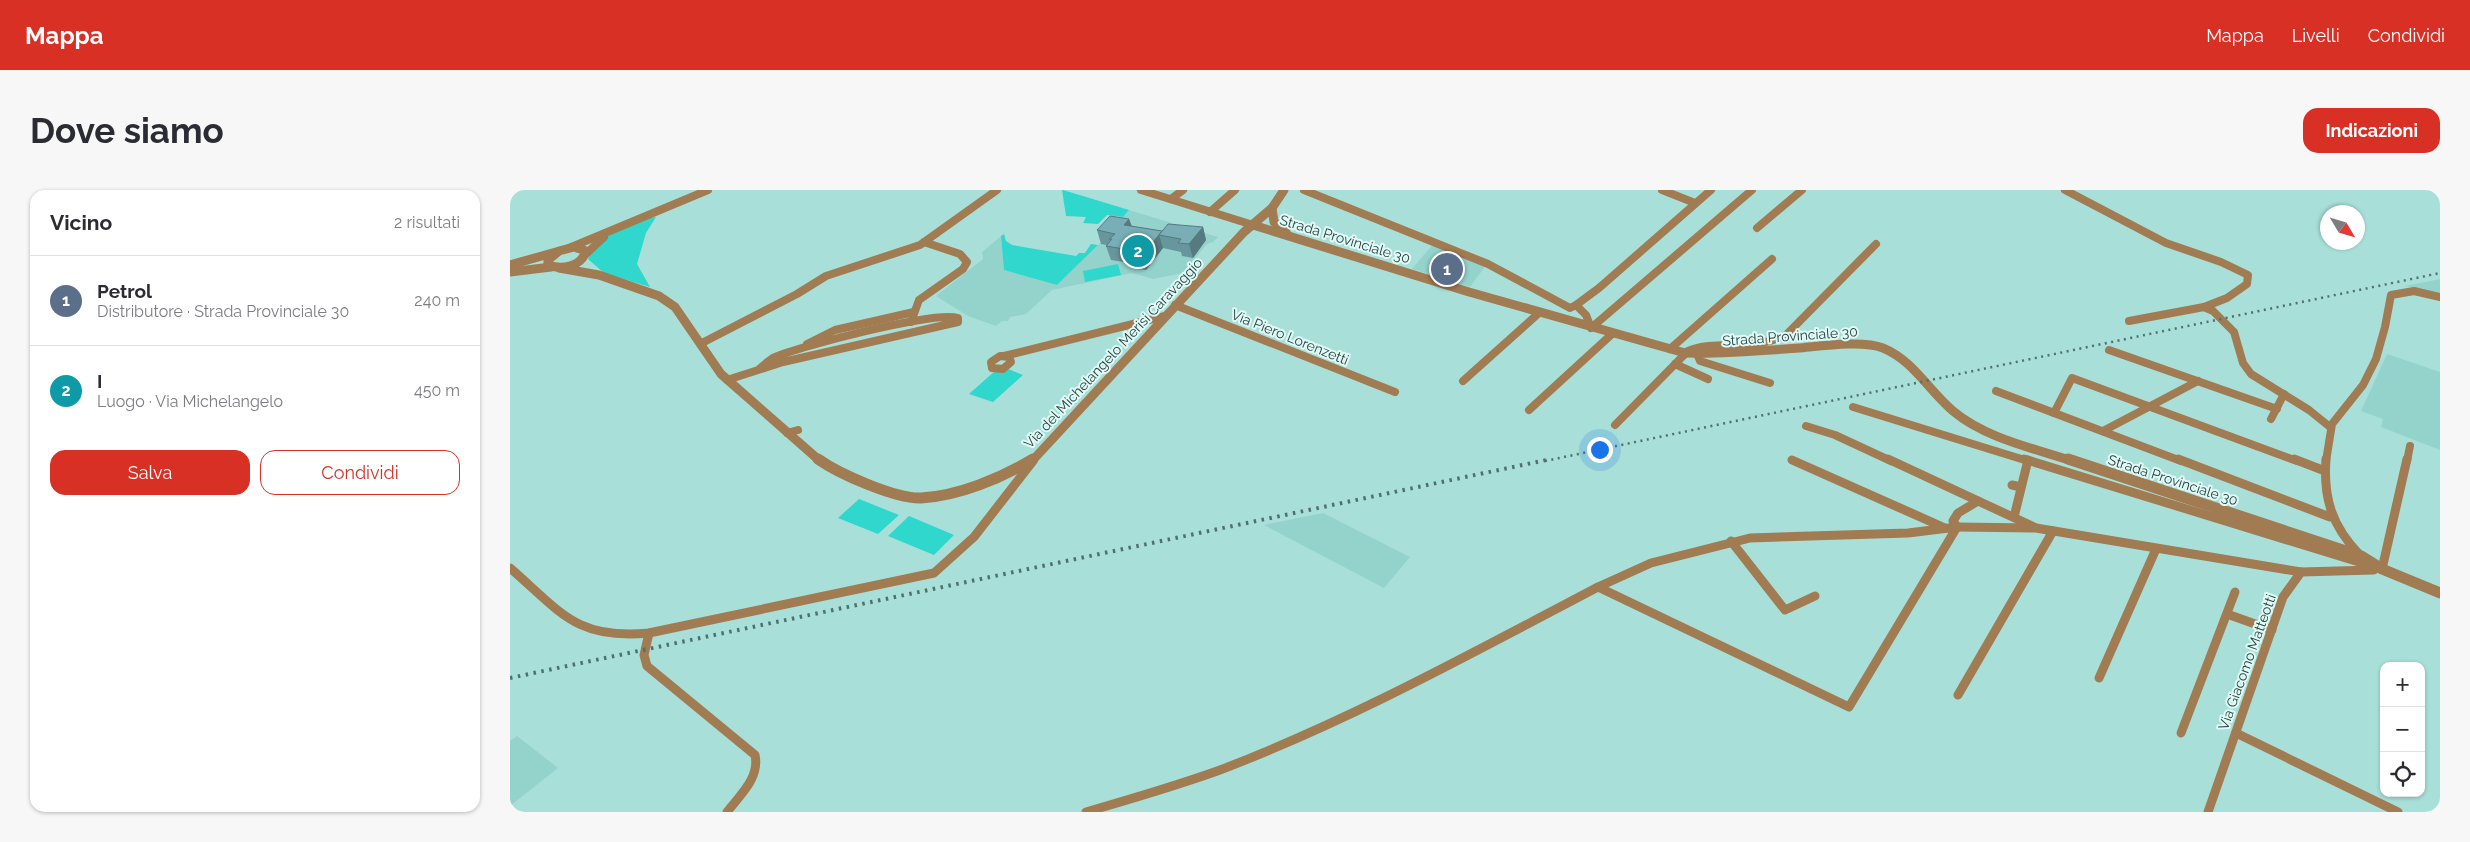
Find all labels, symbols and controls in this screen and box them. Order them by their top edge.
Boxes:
text: Mappa [25,21,104,50]
text: Mappa [2206,25,2264,46]
text: Livelli [2292,25,2340,46]
text: Condividi [2368,25,2445,46]
button: Indicazioni [2303,108,2440,153]
text: Dove siamo [30,110,224,151]
north arrow [2320,205,2365,250]
text: Vicino [50,210,112,235]
street label: Strada Provinciale 30 [1278,212,1412,266]
text: 2 risultati [394,213,460,232]
pin: 2 [1122,232,1154,270]
pin: 1 [1431,250,1463,288]
street label: Via del Michelangelo Merisi Caravaggio [1021,255,1205,451]
text: Petrol [97,280,152,302]
text: 1 [62,291,70,310]
text: 240 m [414,291,460,310]
text: Distributore · Strada Provinciale 30 [97,302,349,321]
street label: Via Piero Lorenzetti [1229,306,1351,368]
street label: Strada Provinciale 30 [1722,323,1858,349]
text: I [97,370,102,392]
text: 2 [61,381,71,400]
text: 450 m [414,381,460,400]
text: Luogo · Via Michelangelo [97,392,283,411]
your location [1587,437,1613,463]
button: Salva [50,450,250,495]
button: Condividi [260,450,460,495]
street label: Strada Provinciale 30 [2106,451,2240,509]
street label: Via Giacomo Matteotti [2215,592,2279,732]
map controls [2380,662,2425,797]
button: + [2380,662,2425,707]
button: − [2380,707,2425,752]
button: locate [2380,752,2425,797]

